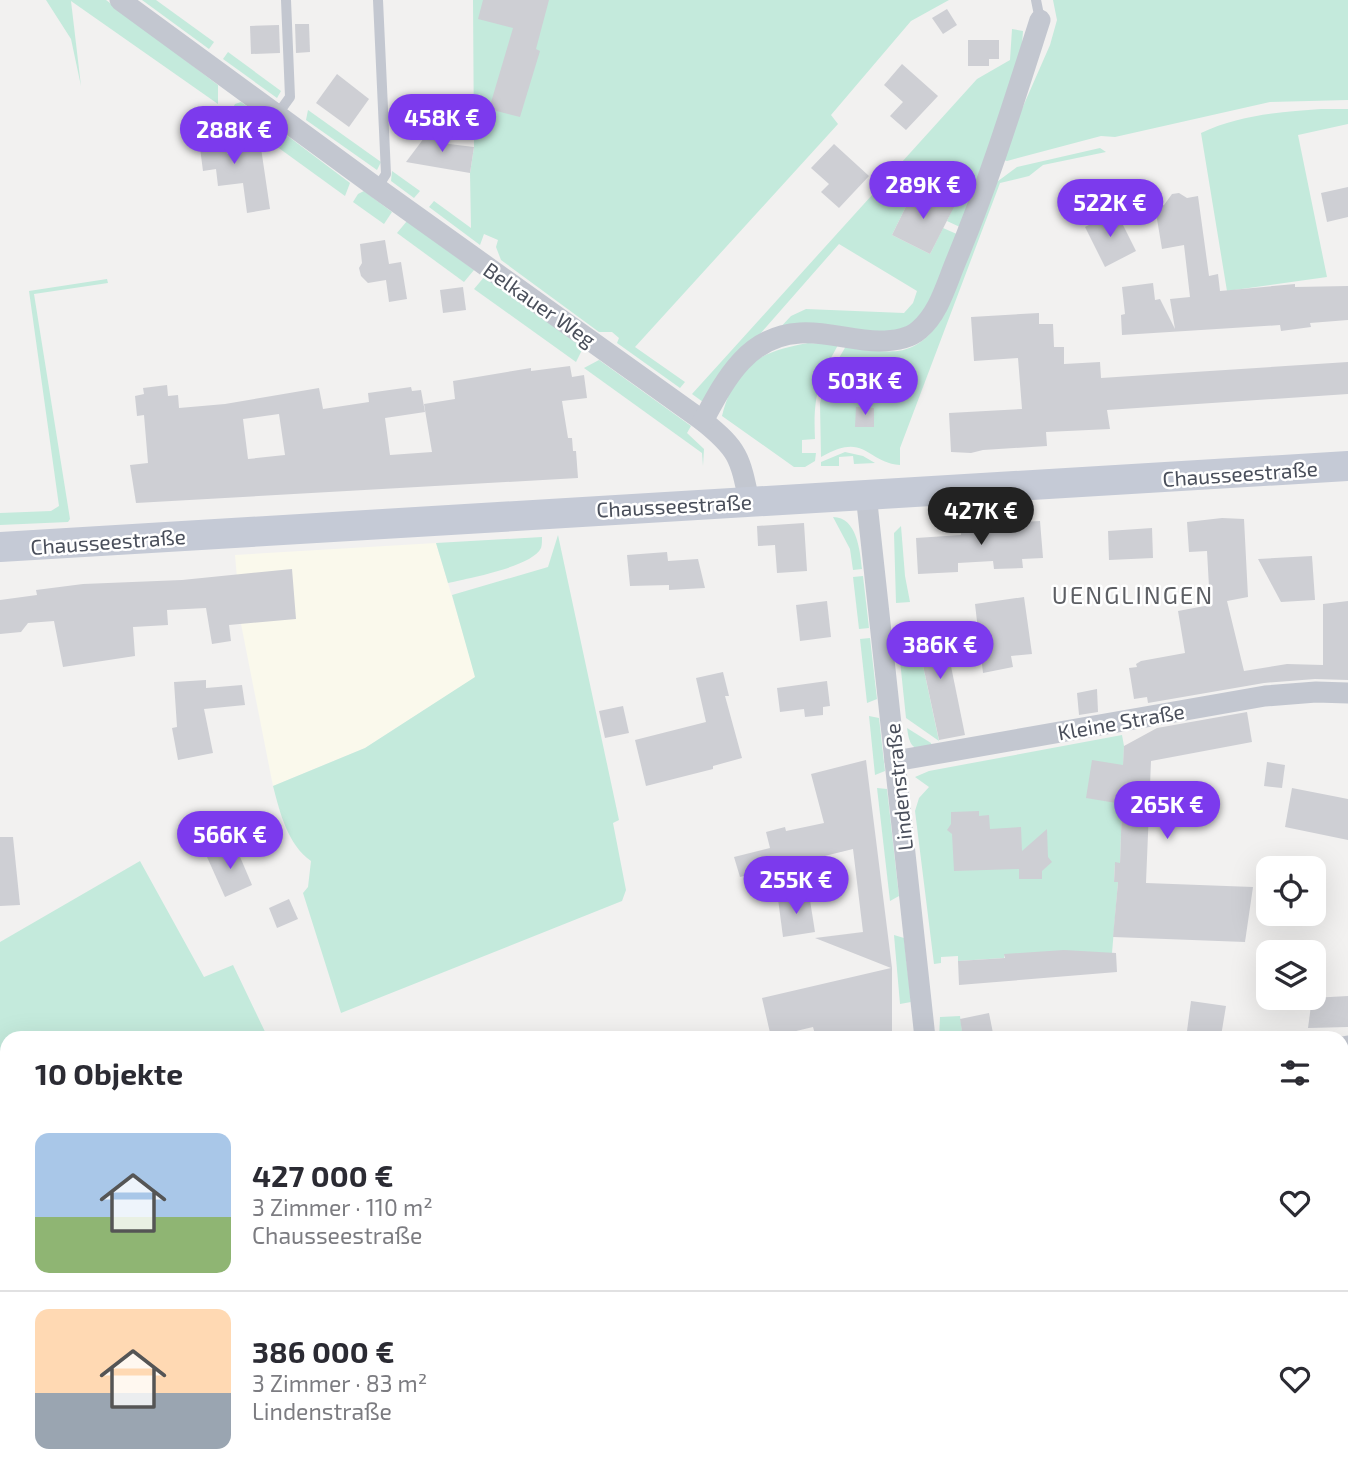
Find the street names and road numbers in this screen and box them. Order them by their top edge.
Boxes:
street label: Belkauer Weg [479,256,601,352]
street label: Chausseestraße [1161,455,1319,491]
street label: Chausseestraße [596,488,752,522]
street label: Chausseestraße [29,523,187,559]
street label: Kleine Straße [1056,698,1186,744]
street label: Lindenstraße [879,722,917,852]

